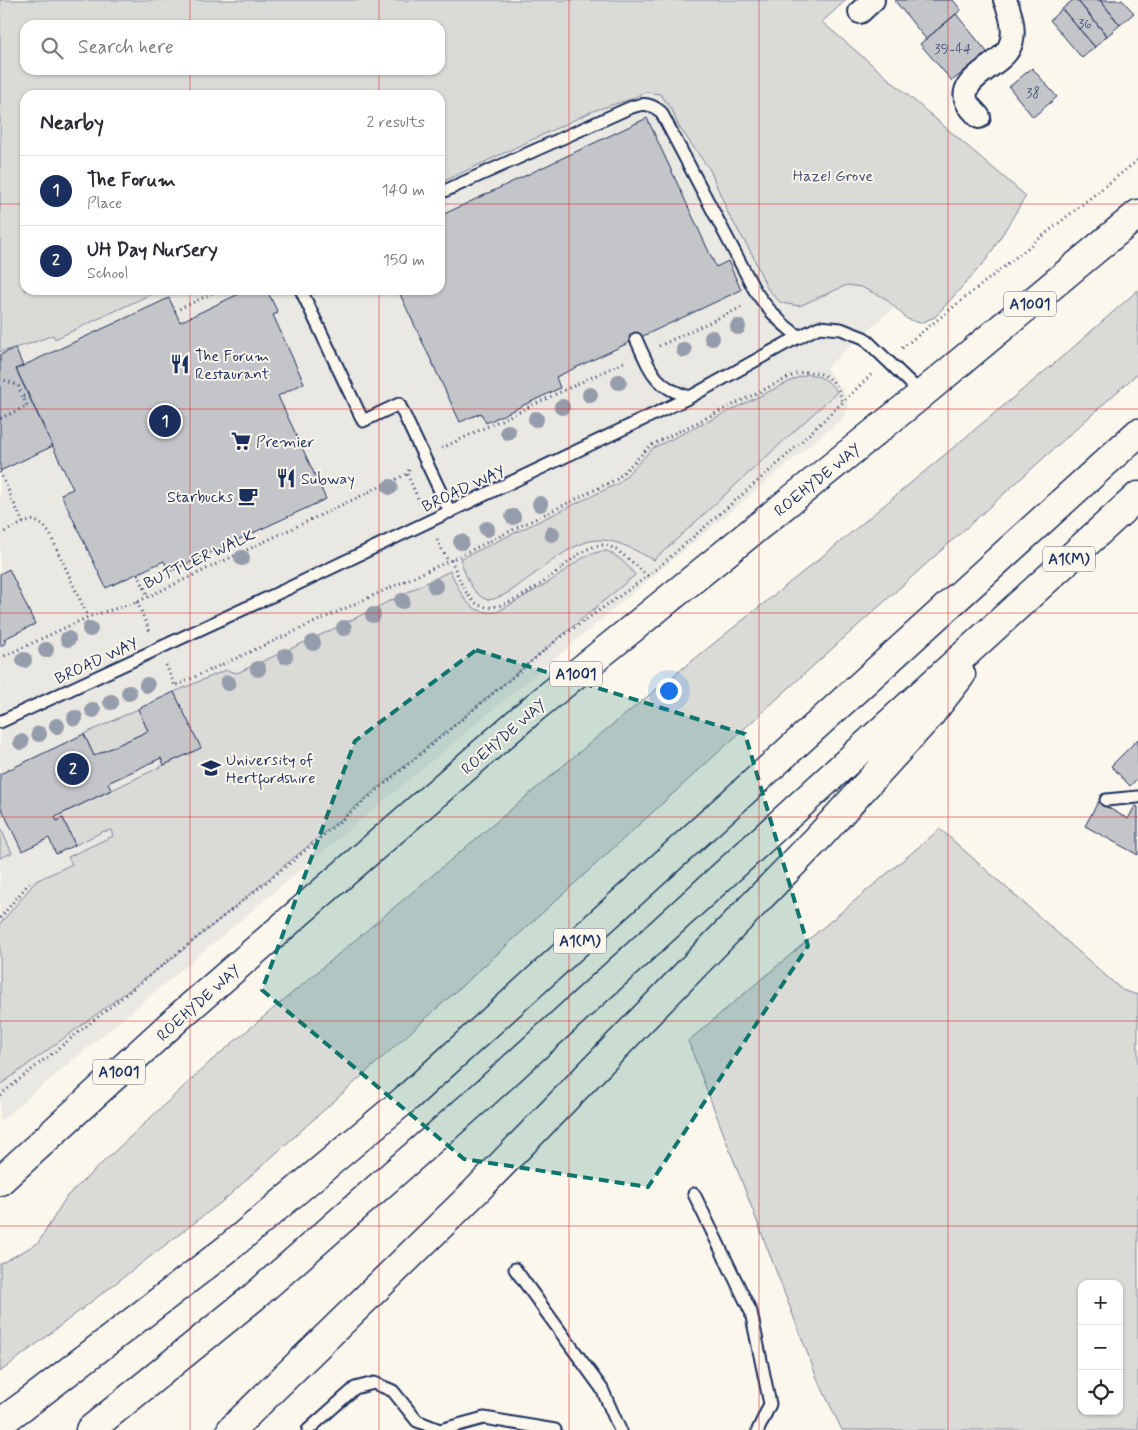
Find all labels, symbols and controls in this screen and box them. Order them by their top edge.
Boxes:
house number: 36 [1078,15,1092,33]
search box [20,20,445,75]
icon: search [38,34,66,62]
text: Search here [78,35,174,60]
house number: 39-44 [934,40,972,58]
house number: 38 [1026,84,1040,102]
text: Nearby [40,109,104,137]
text: 2 results [367,112,425,133]
park label: Hazel Grove [793,166,873,187]
text: The Forum [87,168,176,193]
text: 1 [52,180,60,201]
text: 140 m [381,180,425,201]
text: Place [87,193,122,214]
text: UH Day Nursery [87,238,218,263]
text: 2 [52,250,60,271]
text: 150 m [383,250,425,271]
text: School [87,263,128,284]
road number: A1001 [1004,292,1056,316]
place label: The Forum Restaurant [195,346,270,385]
restaurant icon: The Forum Restaurant [169,353,191,375]
pin: 1 [149,402,181,440]
supermarket icon: Premier [230,430,252,452]
place label: Premier [256,432,315,453]
street label: ROEHYDE WAY [770,439,866,522]
street label: BROAD WAY [419,461,509,518]
restaurant icon: Subway [275,467,297,489]
place label: Subway [301,469,355,490]
cafe icon: Starbucks [237,485,259,507]
place label: Starbucks [167,487,233,508]
street label: BUTTLER WALK [140,524,259,594]
road number: A1(M) [1043,546,1095,572]
street label: BROAD WAY [52,633,142,690]
road number: A1001 [550,662,602,686]
your location [656,678,682,704]
street label: ROEHYDE WAY [457,694,551,780]
pin: 2 [57,750,89,788]
place label: University of Hertfordshire [226,750,315,791]
school or university icon: University of Hertfordshire [200,757,222,779]
road number: A1(M) [554,928,606,954]
street label: ROEHYDE WAY [153,960,245,1046]
road number: A1001 [93,1060,145,1084]
map controls [1078,1280,1123,1415]
button: + [1078,1280,1123,1325]
button: − [1078,1325,1123,1370]
button: locate [1078,1370,1123,1415]

